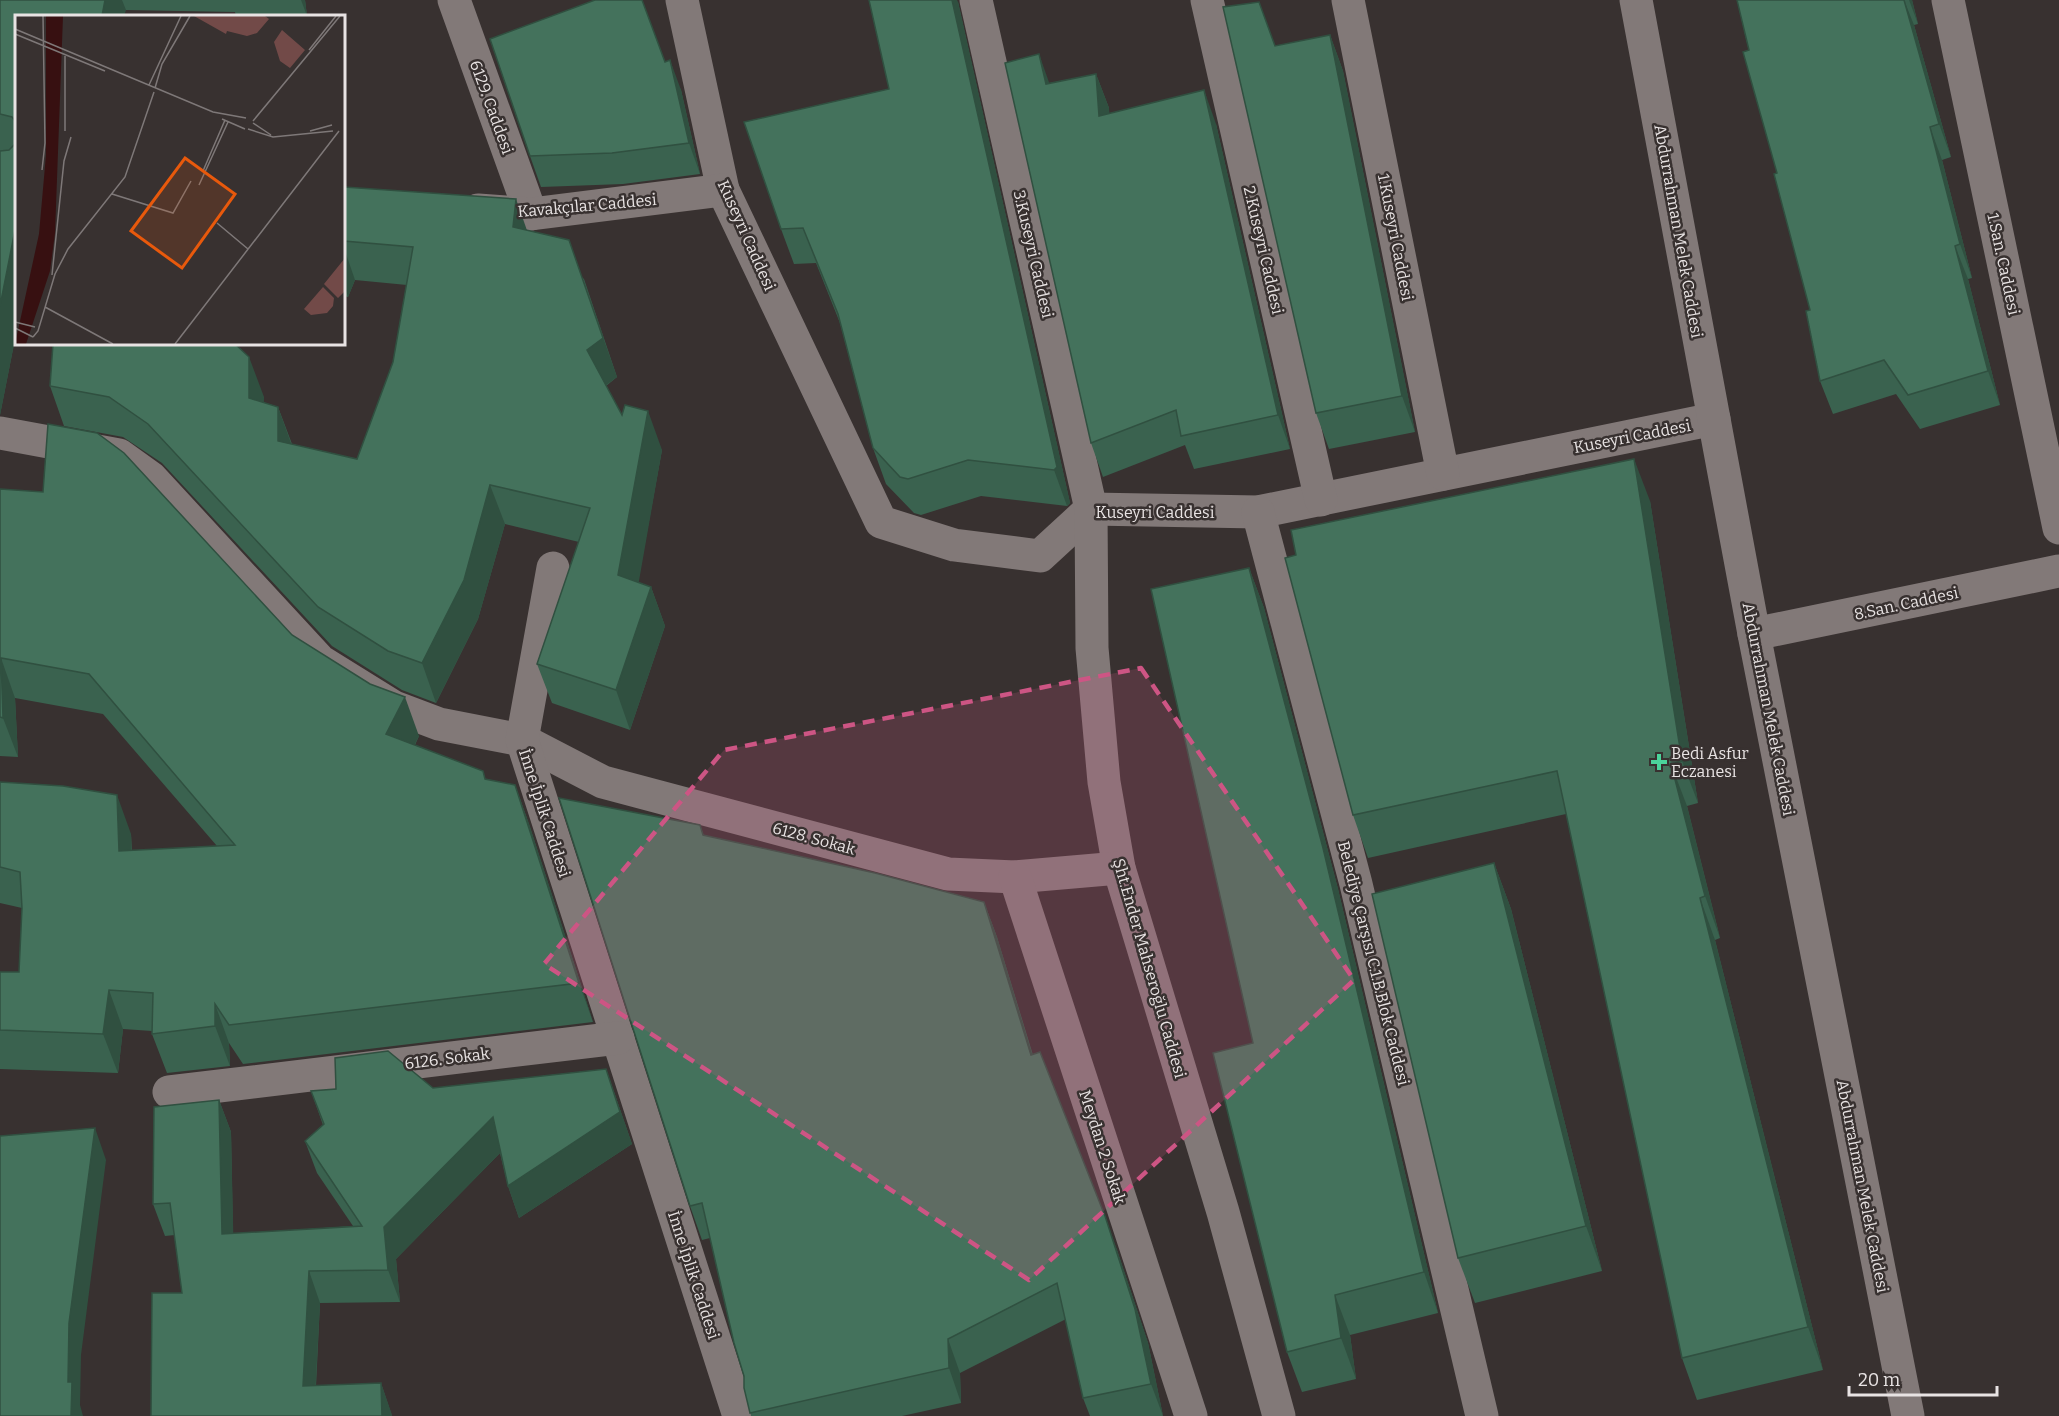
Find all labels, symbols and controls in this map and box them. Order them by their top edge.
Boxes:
inset map [15,15,345,345]
street label: 6129. Caddesi [466,58,517,157]
street label: Abdurrahman Melek Caddesi [1650,123,1707,340]
street label: 1.Kuseyri Caddesi [1374,172,1417,302]
street label: Kuseyri Caddesi [714,177,779,294]
street label: 2.Kuseyri Caddesi [1240,184,1288,316]
street label: 3.Kuseyri Caddesi [1010,188,1058,320]
street label: Kavakçılar Caddesi [517,190,658,221]
street label: 1.San. Caddesi [1983,211,2024,317]
street label: Kuseyri Caddesi [1572,416,1692,457]
street label: Kuseyri Caddesi [1096,503,1215,522]
street label: 8.San. Caddesi [1852,583,1960,624]
street label: Abdurrahman Melek Caddesi [1739,601,1799,817]
place label: Bedi Asfur Eczanesi [1671,744,1749,781]
street label: İnne İplik Caddesi [515,747,574,880]
marker: Bedi Asfur Eczanesi [1652,755,1666,769]
street label: 6128. Sokak [770,818,857,859]
street label: Belediye Çarşısı C.1.B.Blok Caddesi [1334,839,1413,1087]
street label: Şht.Ender Mahseroğlu Caddesi [1109,856,1190,1080]
street label: 6126. Sokak [404,1044,491,1073]
street label: Abdurrahman Melek Caddesi [1833,1078,1893,1294]
street label: Meydan 2 Sokak [1075,1088,1130,1207]
street label: İnne İplik Caddesi [664,1209,723,1342]
scale bar [1849,1359,1998,1397]
text: 20 m [1858,1369,1900,1391]

